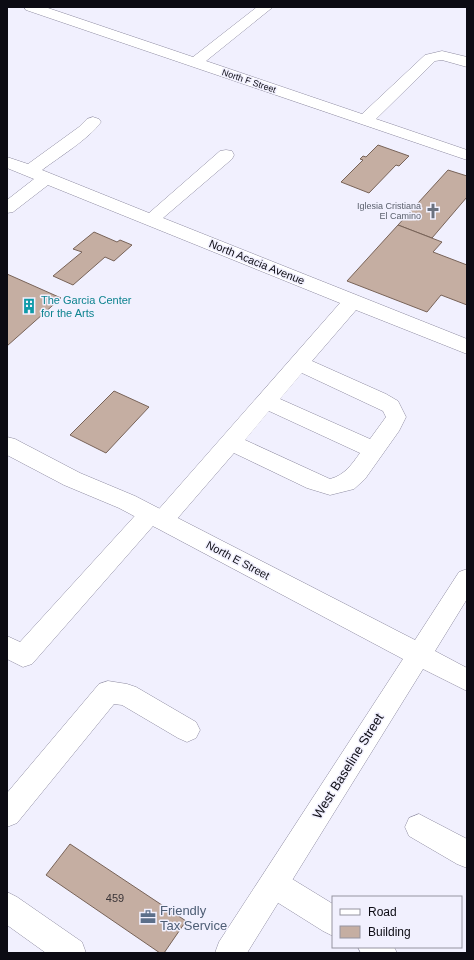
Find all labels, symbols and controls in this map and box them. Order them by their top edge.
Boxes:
street label: North F Street [221,67,278,95]
place label: Iglesia Cristiana El Camino [357,201,421,221]
church icon: Iglesia Cristiana El Camino [424,202,442,220]
street label: North Acacia Avenue [208,237,306,287]
place label: The Garcia Center for the Arts [41,294,132,319]
building icon: The Garcia Center for the Arts [20,297,38,315]
street label: North E Street [204,538,272,582]
street label: West Baseline Street [310,710,387,821]
house number: 459 [106,892,124,904]
legend [332,896,462,948]
place label: Friendly Tax Service [160,903,227,933]
text: Road [368,905,397,919]
office icon: Friendly Tax Service [139,908,157,926]
text: Building [368,925,411,939]

